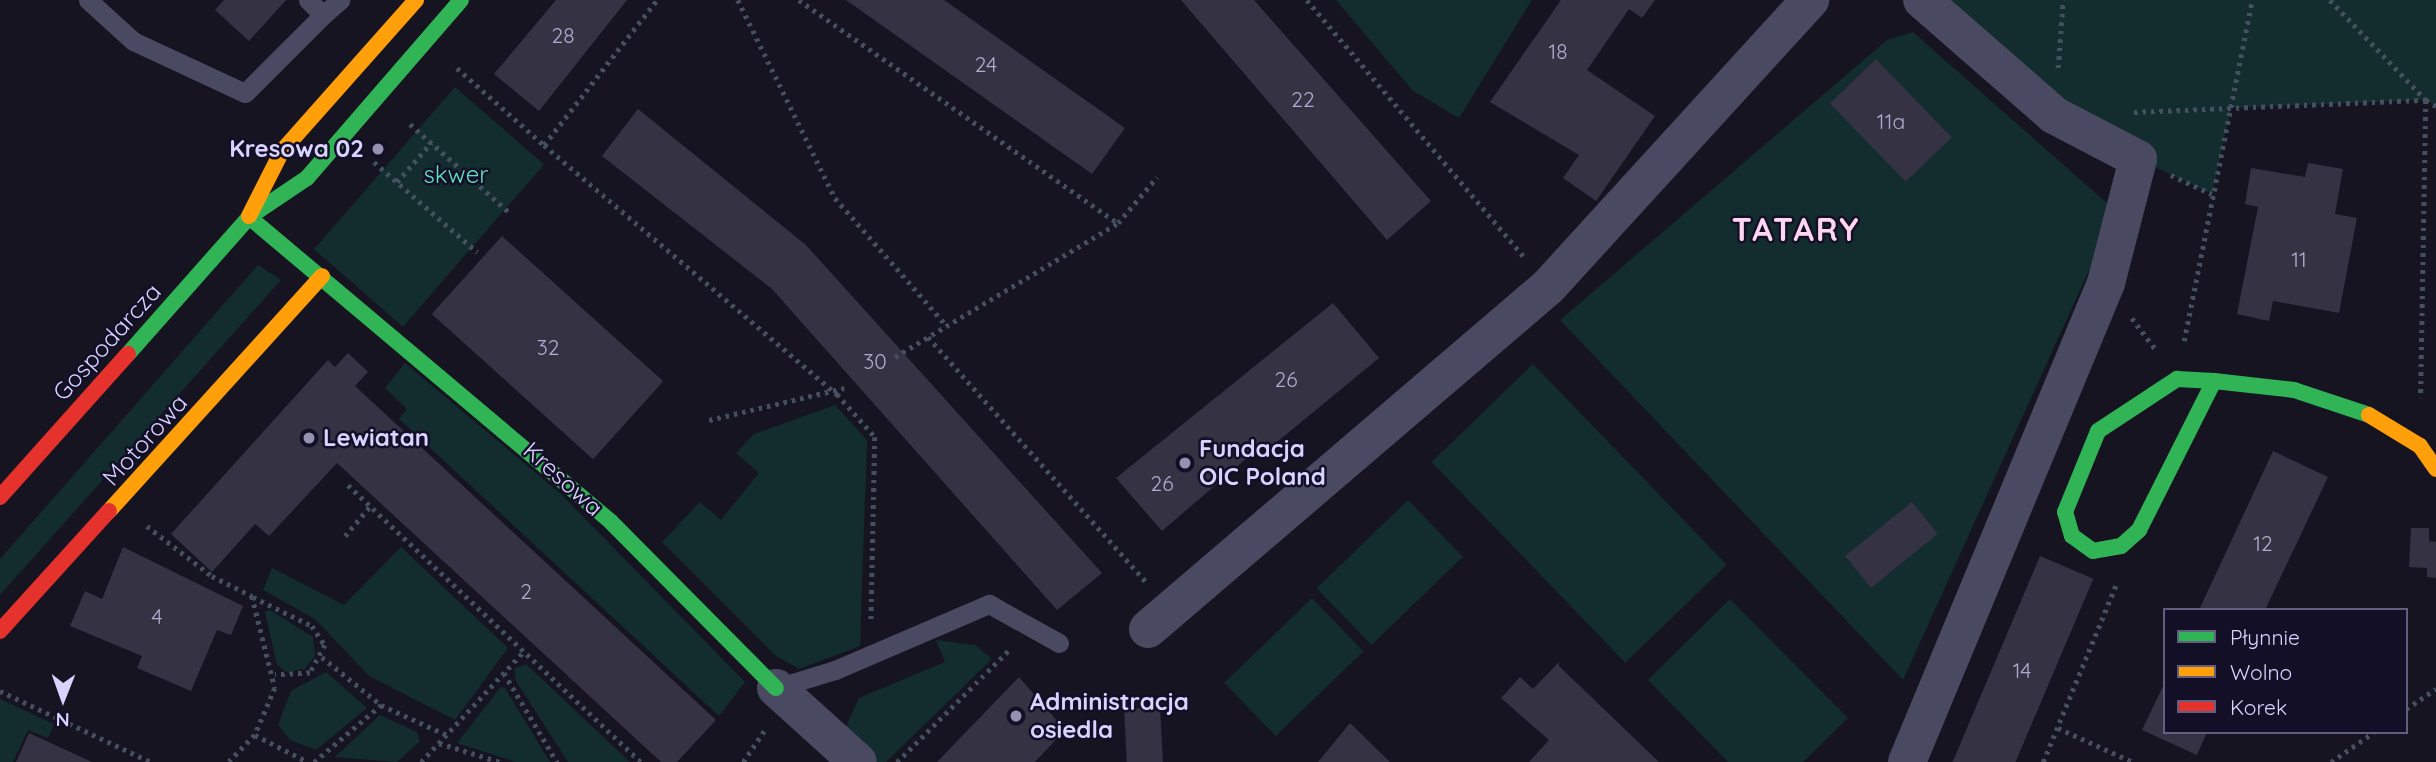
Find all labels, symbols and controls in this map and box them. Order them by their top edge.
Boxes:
house number: 28 [552,22,574,48]
house number: 18 [1548,38,1568,64]
house number: 24 [975,51,997,77]
house number: 22 [1291,86,1315,112]
house number: 11a [1877,108,1905,134]
place label: Kresowa 02 [229,135,364,163]
marker: Kresowa 02 [370,141,386,157]
park label: skwer [424,161,488,189]
district label: TATARY [1732,210,1860,248]
house number: 11 [2291,246,2307,272]
street label: Gospodarcza [47,277,167,407]
house number: 32 [537,334,559,360]
house number: 30 [863,348,887,374]
house number: 26 [1275,366,1297,392]
street label: Motorowa [97,388,193,492]
place label: Lewiatan [323,424,429,452]
marker: Lewiatan [301,430,317,446]
place label: Fundacja OIC Poland [1199,435,1326,491]
street label: Kresowa [517,436,609,522]
marker: Fundacja OIC Poland [1177,455,1193,471]
house number: 26 [1151,470,1173,496]
house number: 12 [2253,530,2273,556]
house number: 2 [520,578,532,604]
house number: 4 [151,603,163,629]
legend [2163,608,2408,734]
text: Płynnie [2230,624,2300,650]
house number: 14 [2013,657,2031,683]
text: Wolno [2230,659,2292,685]
north arrow [28,664,98,734]
place label: Administracja osiedla [1030,688,1189,744]
text: Korek [2230,694,2287,720]
text: N [55,708,70,732]
marker: Administracja osiedla [1008,708,1024,724]

